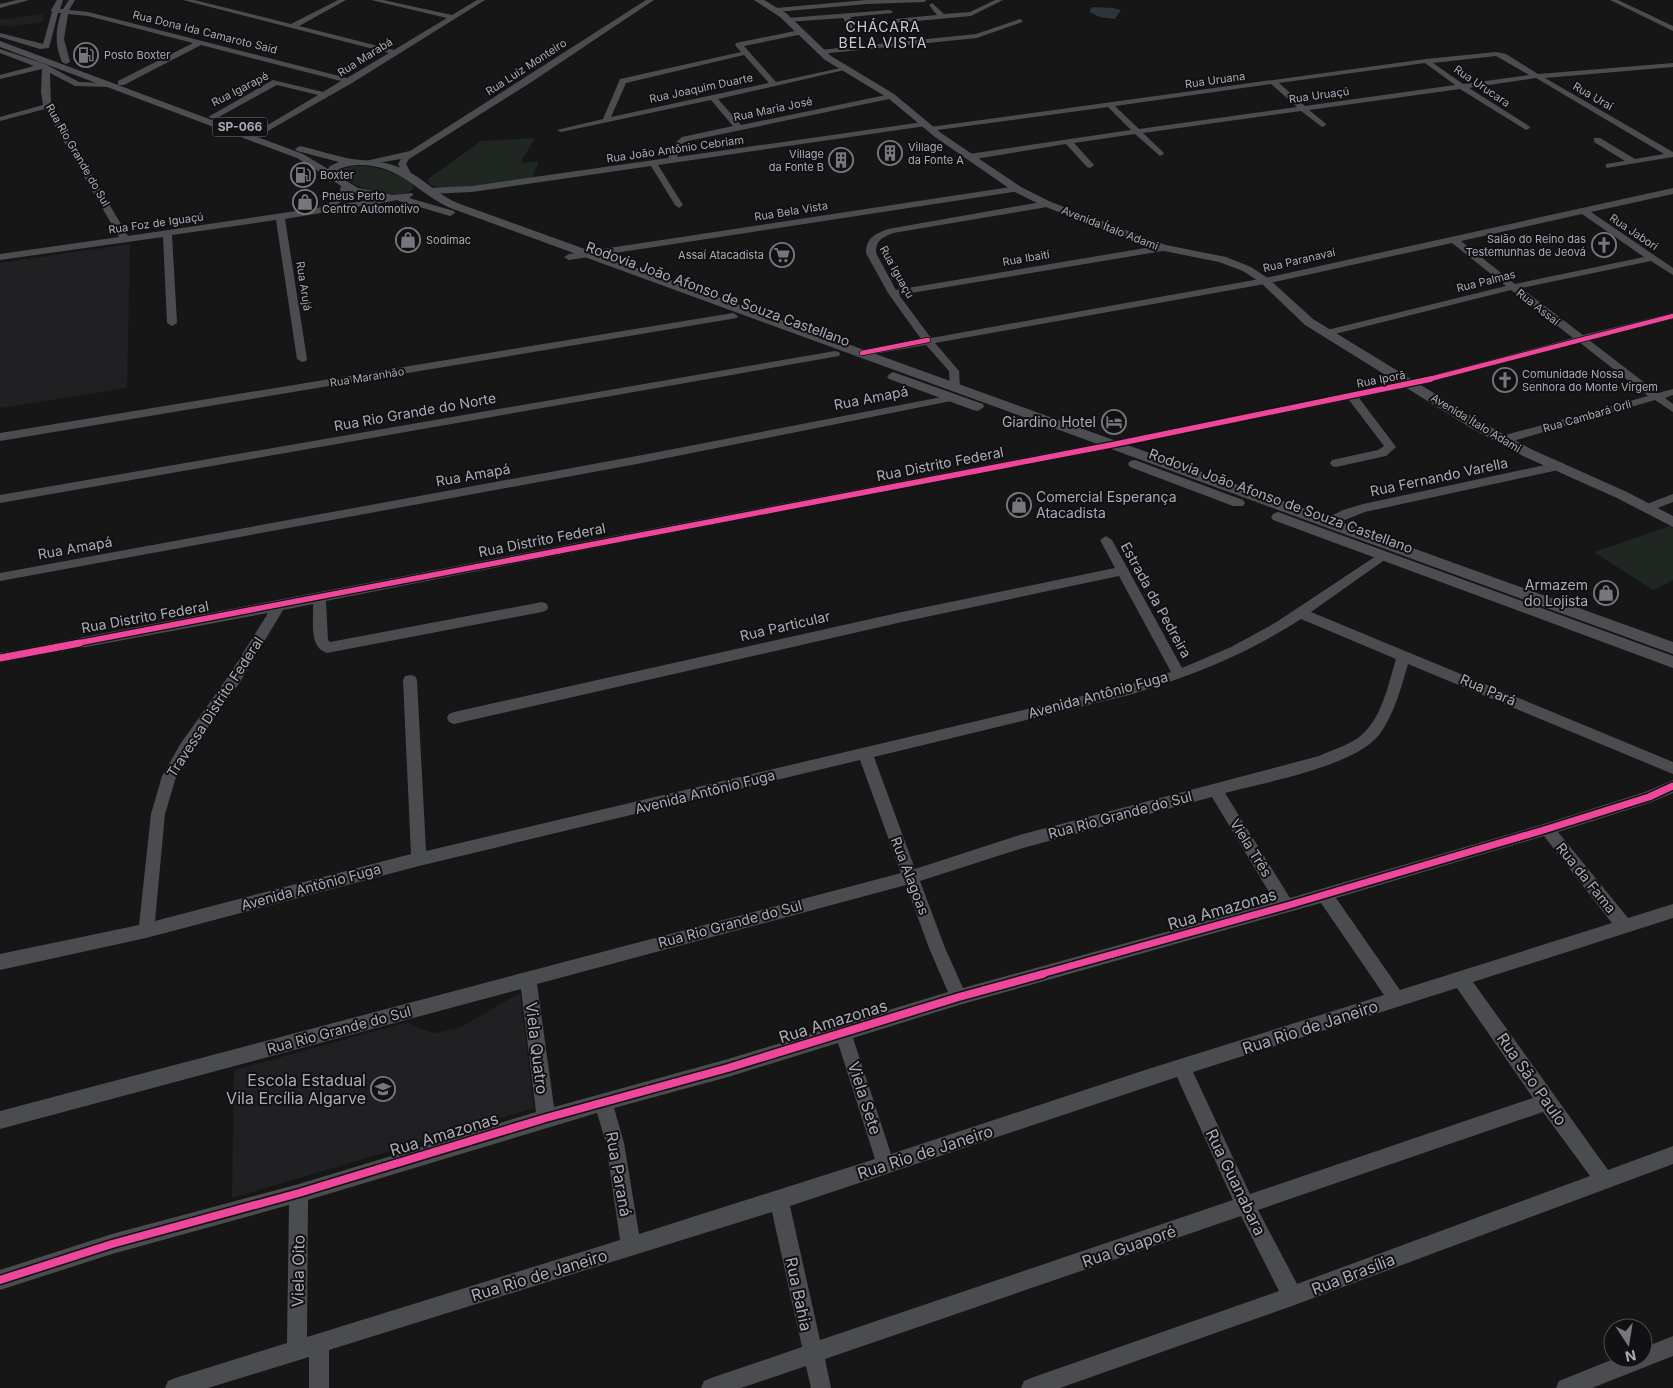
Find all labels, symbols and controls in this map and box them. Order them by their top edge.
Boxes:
street label: Rua Dona Ida Camaroto Said [131,7,279,57]
district label: CHÁCARA BELA VISTA [839,18,928,51]
street label: Rua Marabá [335,35,395,79]
street label: Rua Luíz Monteiro [483,35,569,98]
fuel station icon: Posto Boxter [73,42,99,68]
place label: Posto Boxter [104,48,170,62]
street label: Rua Urucara [1451,62,1513,110]
street label: Rua Igarapé [209,69,271,109]
street label: Rua Uruana [1184,69,1246,91]
street label: Rua Joaquim Duarte [648,70,754,106]
street label: Rua Uraí [1570,79,1616,113]
street label: Rua Uruaçú [1288,84,1350,106]
street label: Rua Maria José [732,94,814,124]
street label: Rua Rio Grande do Sul [43,101,113,209]
road number: SP-066 [212,118,268,136]
street label: Rua João Antônio Cebriam [605,132,745,166]
building icon: Village da Fonte A [877,140,903,166]
place label: Village da Fonte A [908,140,964,167]
place label: Village da Fonte B [769,147,824,174]
building icon: Village da Fonte B [828,147,854,173]
fuel station icon: Boxter [290,162,316,188]
place label: Boxter [320,168,354,182]
shop icon: Pneus Perto Centro Automotivo [292,189,318,215]
place label: Pneus Perto Centro Automotivo [322,189,420,216]
street label: Rua Bela Vista [753,198,829,224]
street label: Avenida Ítalo Adami [1060,203,1160,253]
street label: Rua Foz de Iguaçú [108,209,204,237]
street label: Rua Jabori [1607,211,1661,253]
shop icon: Sodimac [395,227,421,253]
place label: Salão do Reino das Testemunhas de Jeová [1466,232,1586,259]
church icon: Salão do Reino das Testemunhas de Jeová [1591,232,1617,258]
place label: Sodimac [426,233,471,247]
street label: Rodovia João Afonso de Souza Castellano [584,238,853,349]
supermarket icon: Assaí Atacadista [769,242,795,268]
street label: Rua Iguaçu [877,243,917,301]
street label: Rua Paranavaí [1261,245,1337,275]
street label: Rua Ibaití [1001,247,1051,269]
place label: Assaí Atacadista [678,248,764,262]
street label: Rua Arujá [293,260,315,312]
street label: Rua Palmas [1455,267,1517,295]
street label: Rua Assaí [1514,286,1563,328]
street label: Rua Maranhão [329,364,406,390]
street label: Rua Iporã [1355,367,1407,391]
church icon: Comunidade Nossa Senhora do Monte Virgem [1492,367,1518,393]
place label: Comunidade Nossa Senhora do Monte Virgem [1522,367,1658,394]
street label: Rua Amapá [832,382,910,413]
street label: Rua Rio Grande do Norte [333,389,497,434]
street label: Avenida Ítalo Adami [1428,391,1524,455]
street label: Rua Cambará Orli [1541,397,1633,435]
hotel icon: Giardino Hotel [1101,409,1127,435]
place label: Giardino Hotel [1002,413,1096,430]
street label: Rua Distrito Federal [875,443,1005,484]
street label: Rodovia João Afonso de Souza Castellano [1147,445,1416,556]
street label: Rua Fernando Varella [1368,454,1509,499]
street label: Rua Amapá [434,460,512,489]
place label: Comercial Esperança Atacadista [1036,488,1177,521]
shop icon: Comercial Esperança Atacadista [1006,492,1032,518]
street label: Rua Distrito Federal [477,519,607,560]
street label: Rua Amapá [36,533,114,562]
street label: Estrada da Pedreira [1118,539,1195,661]
place label: Armazem do Lojista [1524,576,1588,609]
shop icon: Armazem do Lojista [1593,580,1619,606]
street label: Rua Distrito Federal [80,597,210,636]
street label: Rua Particular [738,607,832,644]
street label: Travessa Distrito Federal [163,633,266,780]
street label: Avenida Antônio Fuga [1026,668,1170,721]
street label: Rua Pará [1458,670,1519,709]
street label: Avenida Antônio Fuga [633,766,777,817]
street label: Rua Rio Grande do Sul [1046,787,1194,842]
street label: Viela Três [1227,816,1276,880]
street label: Rua Alagoas [888,834,933,917]
street label: Rua da Fama [1553,839,1620,916]
street label: Avenida Antônio Fuga [239,860,383,913]
street label: Rua Amazonas [1165,884,1279,934]
street label: Rua Rio Grande do Sul [656,896,804,951]
street label: Rua Amazonas [776,995,890,1047]
street label: Rua Rio de Janeiro [1240,996,1380,1058]
street label: Viela Quatro [521,1001,553,1095]
street label: Rua Rio Grande do Sul [265,1002,413,1057]
street label: Rua São Paulo [1493,1029,1571,1129]
street label: Viela Sete [844,1059,886,1137]
place label: Escola Estadual Vila Ercília Algarve [226,1070,366,1108]
school or university icon: Escola Estadual Vila Ercília Algarve [370,1076,396,1102]
street label: Rua Amazonas [387,1108,501,1160]
street label: Rua Rio de Janeiro [855,1121,995,1183]
street label: Rua Guanabara [1202,1125,1270,1239]
street label: Rua Paraná [602,1130,636,1218]
street label: Rua Guaporé [1079,1221,1179,1271]
street label: Viela Oito [287,1235,309,1307]
street label: Rua Rio de Janeiro [469,1245,609,1305]
street label: Rua Brasília [1308,1249,1398,1299]
street label: Rua Bahia [781,1255,817,1333]
north arrow [1603,1318,1653,1368]
text: N [1624,1347,1638,1366]

